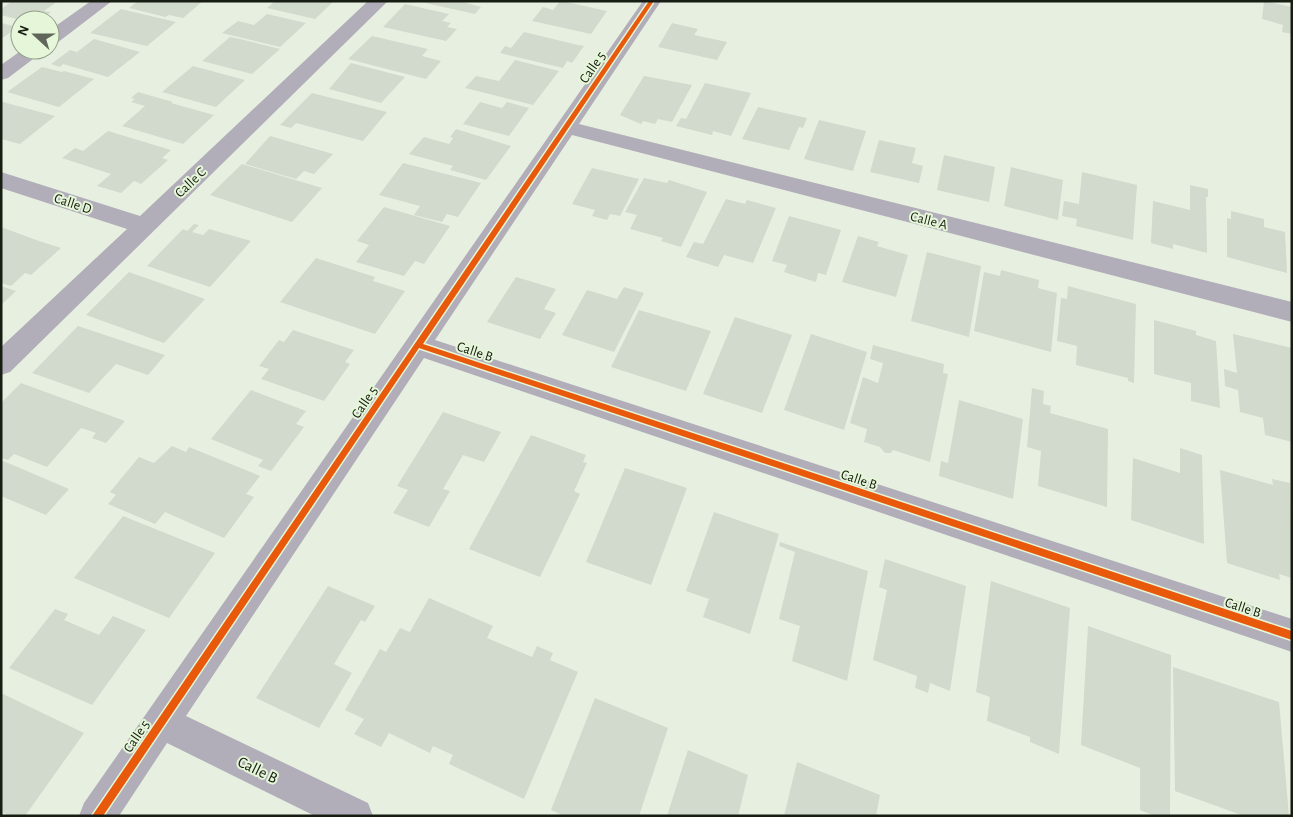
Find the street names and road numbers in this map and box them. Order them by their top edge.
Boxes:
street label: Calle 5 [577,49,609,86]
street label: Calle C [173,165,209,201]
street label: Calle D [52,191,93,217]
street label: Calle A [909,210,949,232]
street label: Calle B [455,340,494,364]
street label: Calle 5 [349,384,381,421]
street label: Calle B [839,468,878,492]
street label: Calle B [1223,596,1262,620]
street label: Calle 5 [121,718,153,755]
street label: Calle B [235,753,280,786]

